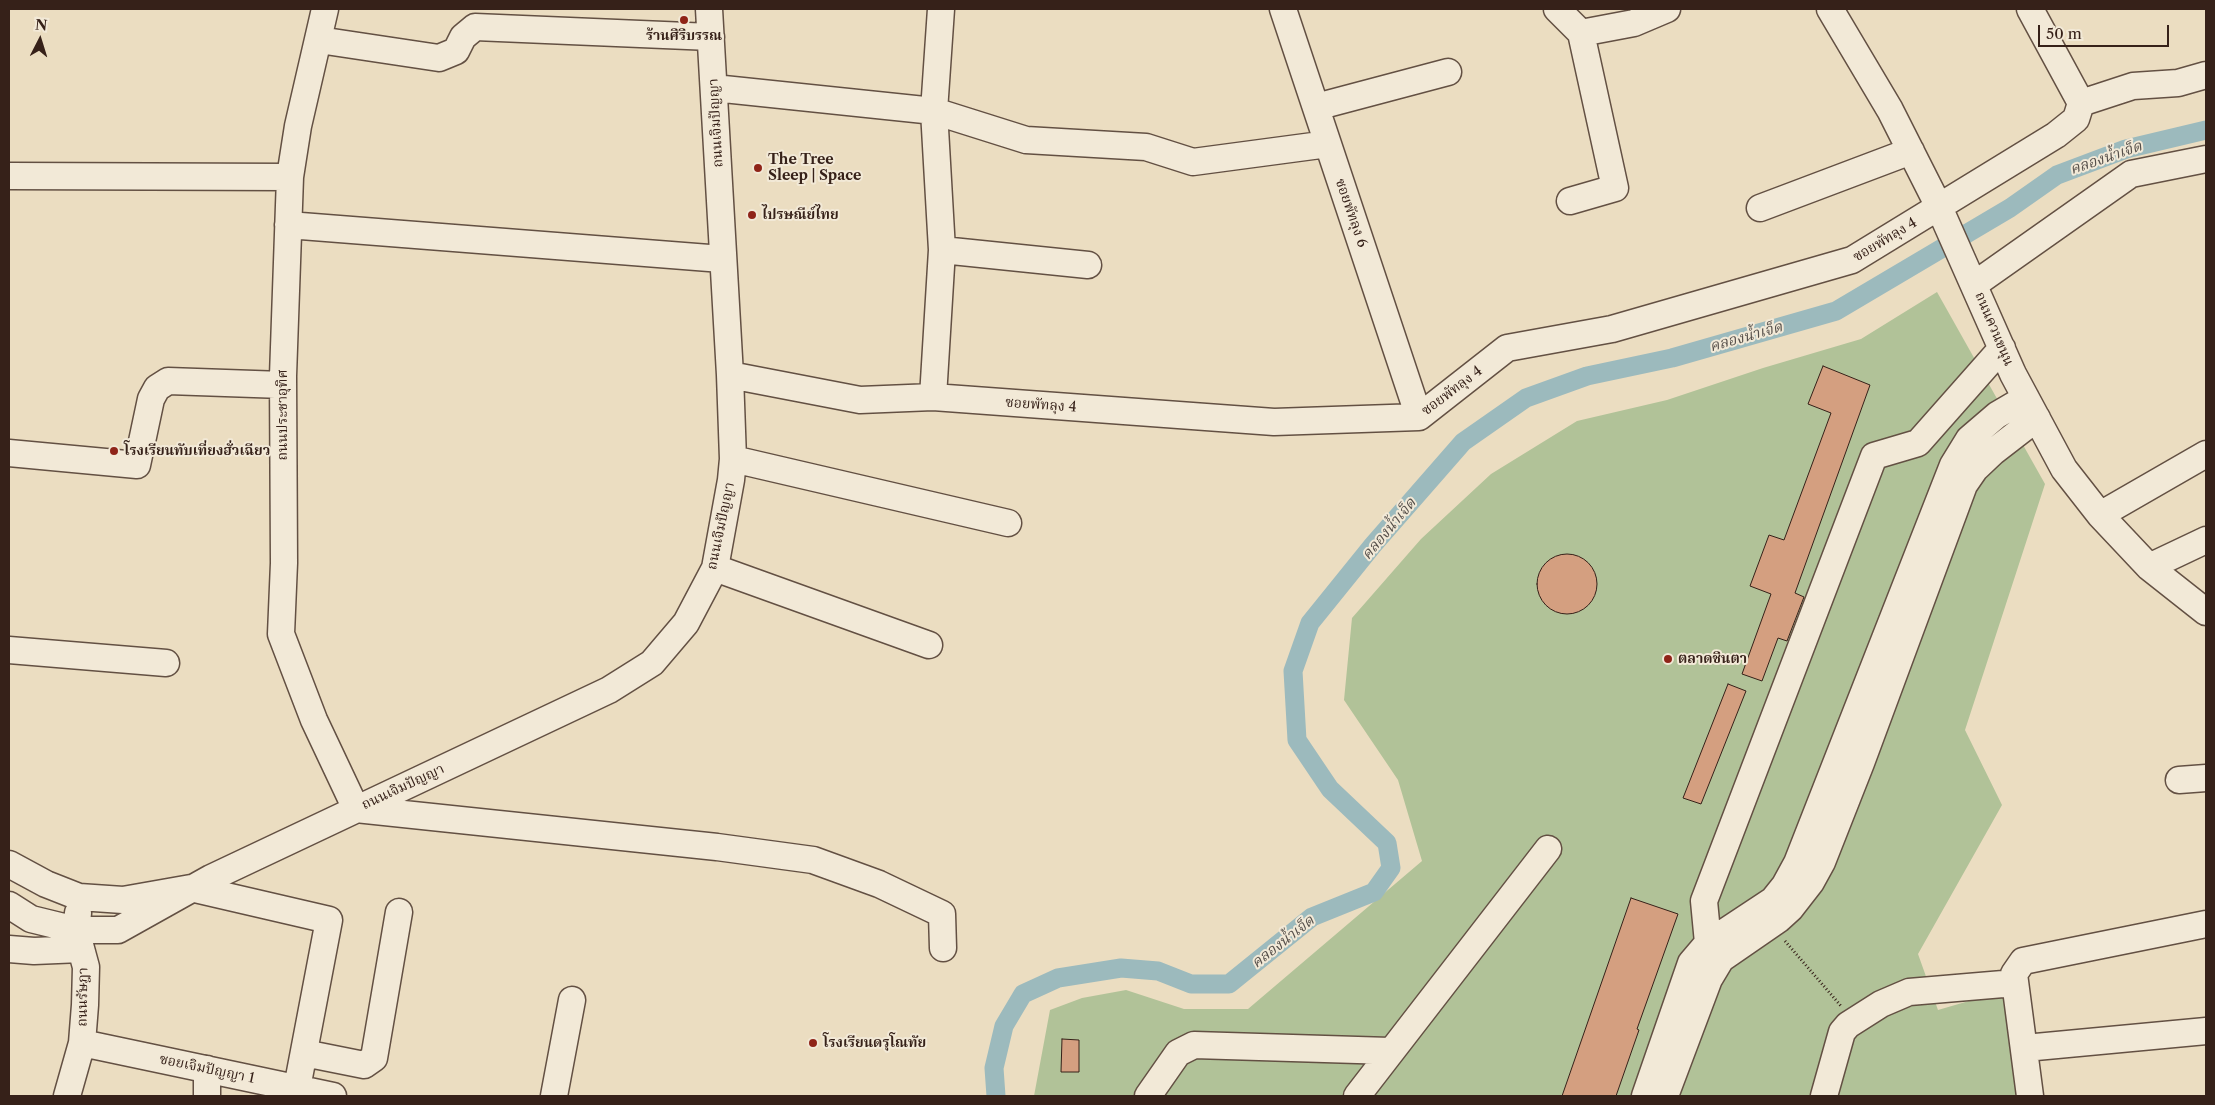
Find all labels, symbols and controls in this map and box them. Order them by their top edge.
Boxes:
marker: ร้านศิริบรรณ [678,14,690,26]
north arrow [15,15,65,65]
scale bar [2040,15,2171,47]
text: N [34,16,48,35]
text: 50 m [2046,24,2082,43]
place label: ร้านศิริบรรณ [646,28,722,44]
street label: ถนนเจิมปัญญา [705,78,727,168]
water label: คลองน้ำเจ็ด [2068,137,2144,179]
place label: The Tree Sleep | Space [768,152,861,184]
marker: The Tree Sleep | Space [752,162,764,174]
street label: ซอยพัทลุง 6 [1331,176,1371,250]
place label: ไปรษณีย์ไทย [762,207,839,223]
marker: ไปรษณีย์ไทย [746,209,758,221]
street label: ซอยพัทลุง 4 [1850,214,1920,266]
street label: ถนนควนขนุน [1971,289,2017,369]
water label: คลองน้ำเจ็ด [1708,318,1784,356]
street label: ซอยพัทลุง 4 [1418,363,1486,419]
street label: ถนนประชาอุทิศ [275,370,291,460]
street label: ซอยพัทลุง 4 [1005,394,1077,416]
place label: โรงเรียนทับเที่ยงฮั่วเฉียว [124,443,270,459]
marker: โรงเรียนทับเที่ยงฮั่วเฉียว [108,445,120,457]
street label: ถนนเจิมปัญญา [704,481,738,571]
water label: คลองน้ำเจ็ด [1358,495,1420,563]
place label: ตลาดชินตา [1678,651,1747,667]
marker: ตลาดชินตา [1662,653,1674,665]
street label: ถนนเจิมปัญญา [359,761,447,813]
water label: คลองน้ำเจ็ด [1248,912,1318,972]
street label: ถนนรัษฎา [74,967,92,1027]
place label: โรงเรียนดรุโณทัย [823,1035,926,1051]
marker: โรงเรียนดรุโณทัย [807,1037,819,1049]
street label: ซอยเจิมปัญญา 1 [158,1051,256,1087]

